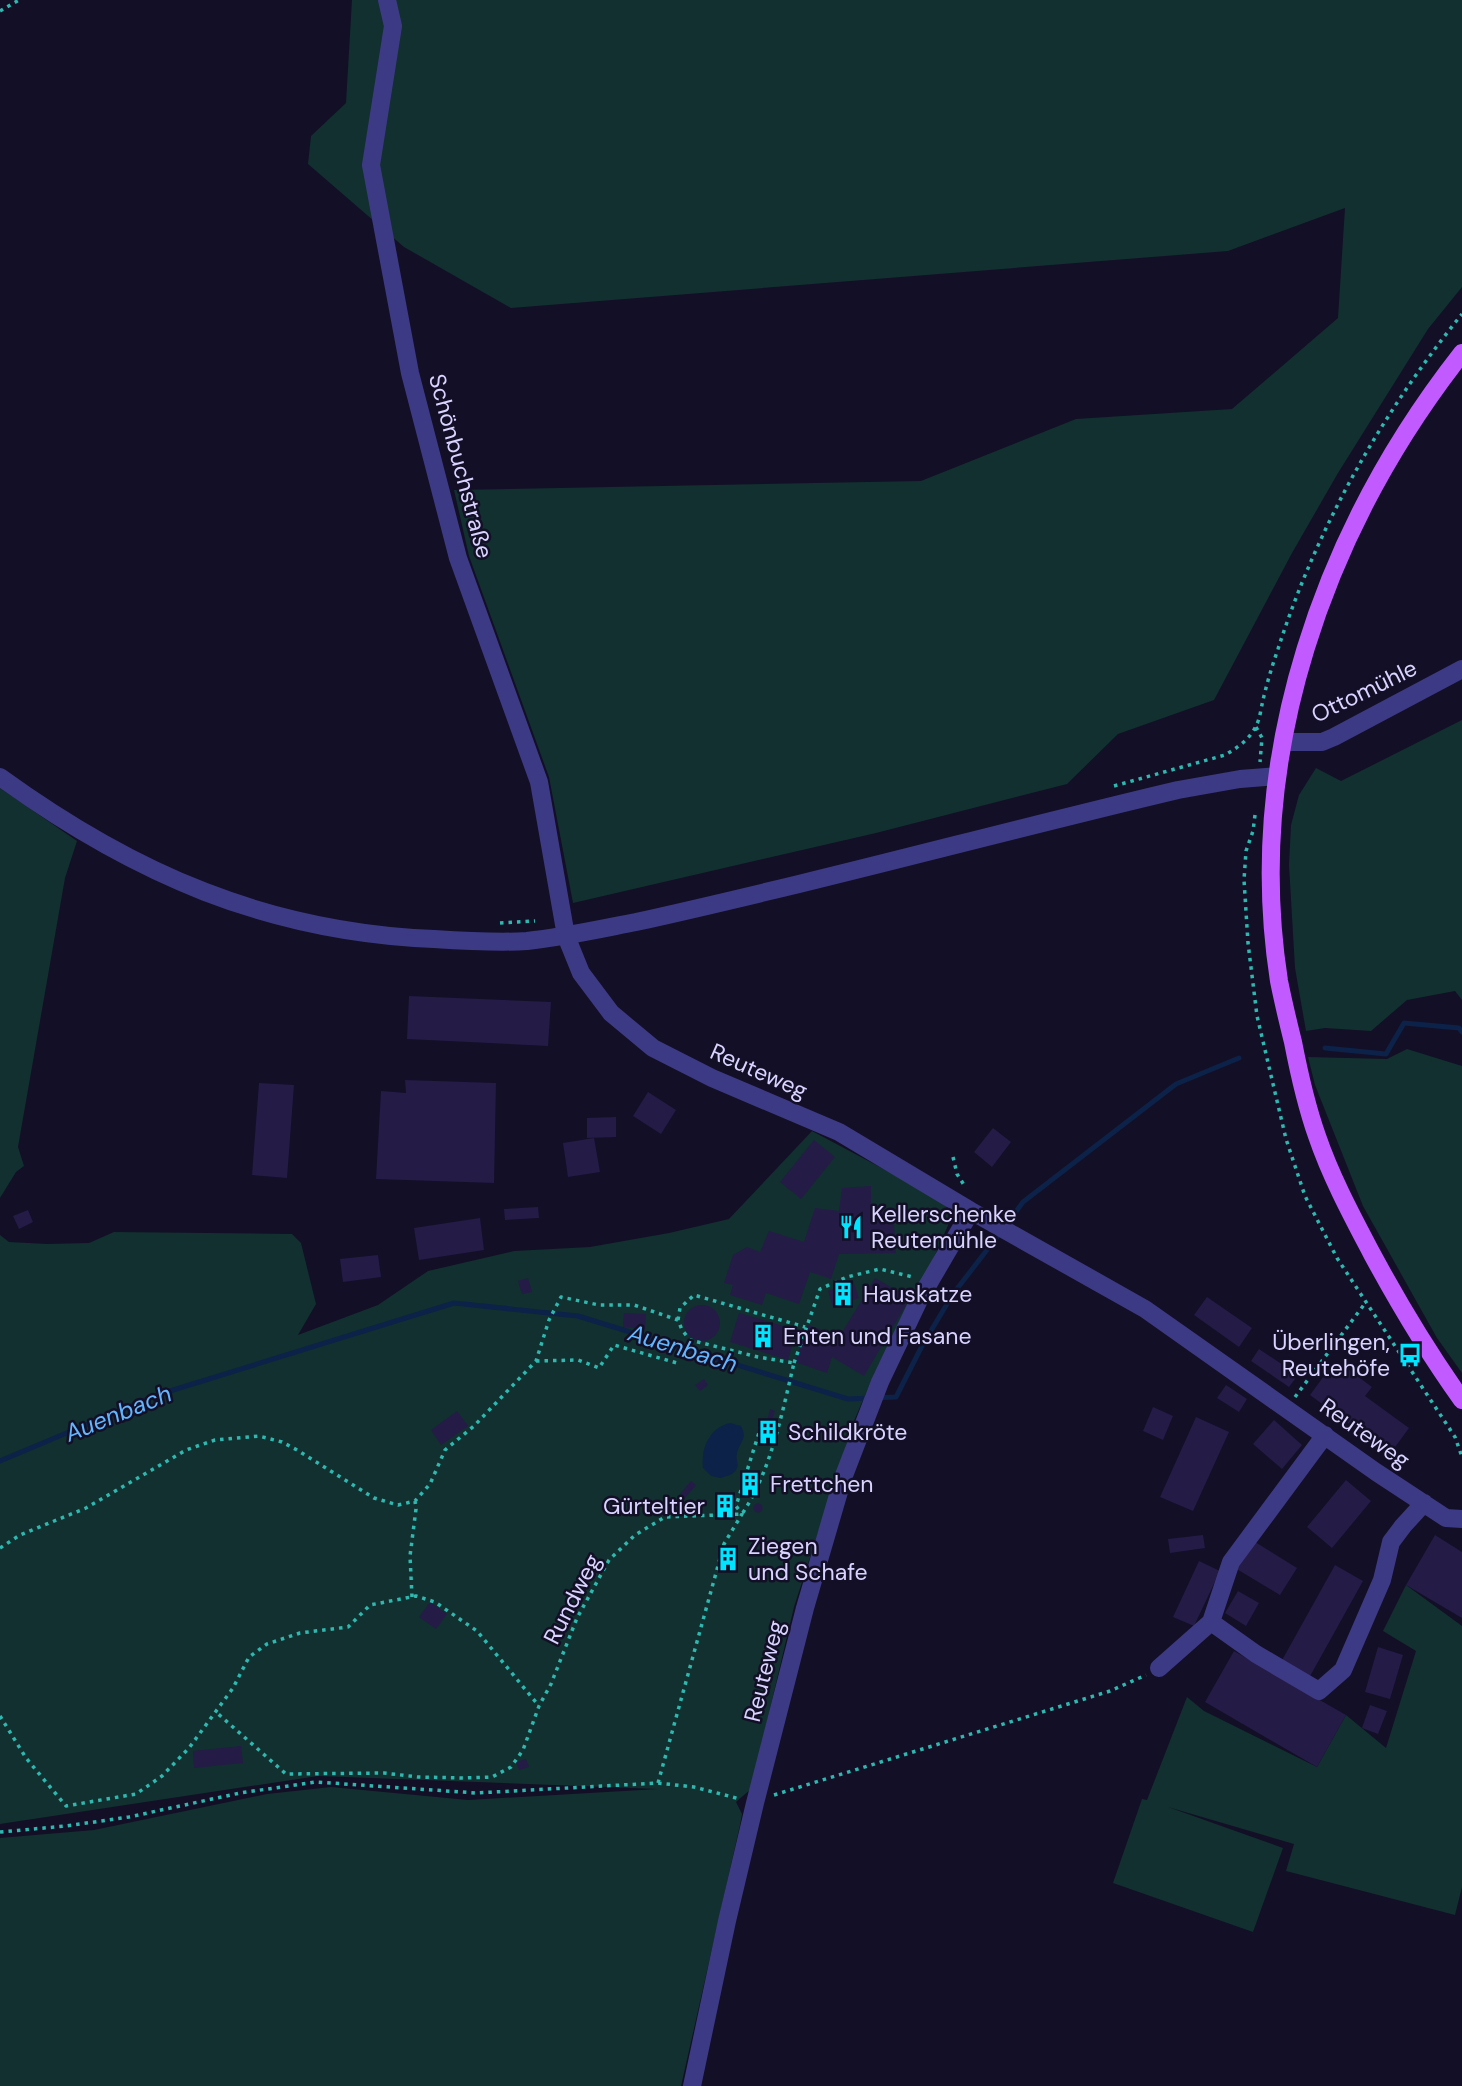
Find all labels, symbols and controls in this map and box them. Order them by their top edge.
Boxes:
street label: Schönbuchstraße [422,371,500,561]
street label: Ottomühle [1306,652,1422,730]
street label: Reuteweg [706,1036,813,1106]
place label: Kellerschenke Reutemühle [871,1199,1017,1255]
restaurant icon: Kellerschenke Reutemühle [837,1213,865,1241]
place label: Hauskatze [863,1279,972,1309]
building icon: Hauskatze [829,1280,857,1308]
water label: Auenbach [624,1316,741,1379]
place label: Enten und Fasane [783,1321,972,1351]
building icon: Enten und Fasane [749,1322,777,1350]
place label: Überlingen, Reutehöfe [1272,1327,1390,1383]
bus stop icon: Überlingen, Reutehöfe [1396,1341,1424,1369]
water label: Auenbach [59,1378,176,1449]
street label: Reuteweg [1314,1391,1416,1475]
place label: Schildkröte [788,1417,907,1447]
building icon: Schildkröte [754,1418,782,1446]
place label: Frettchen [770,1469,873,1499]
building icon: Frettchen [736,1470,764,1498]
place label: Gürteltier [603,1491,705,1521]
building icon: Gürteltier [711,1492,739,1520]
place label: Ziegen und Schafe [748,1531,868,1587]
building icon: Ziegen und Schafe [714,1545,742,1573]
street label: Rundweg [537,1549,608,1649]
street label: Reuteweg [737,1617,791,1725]

